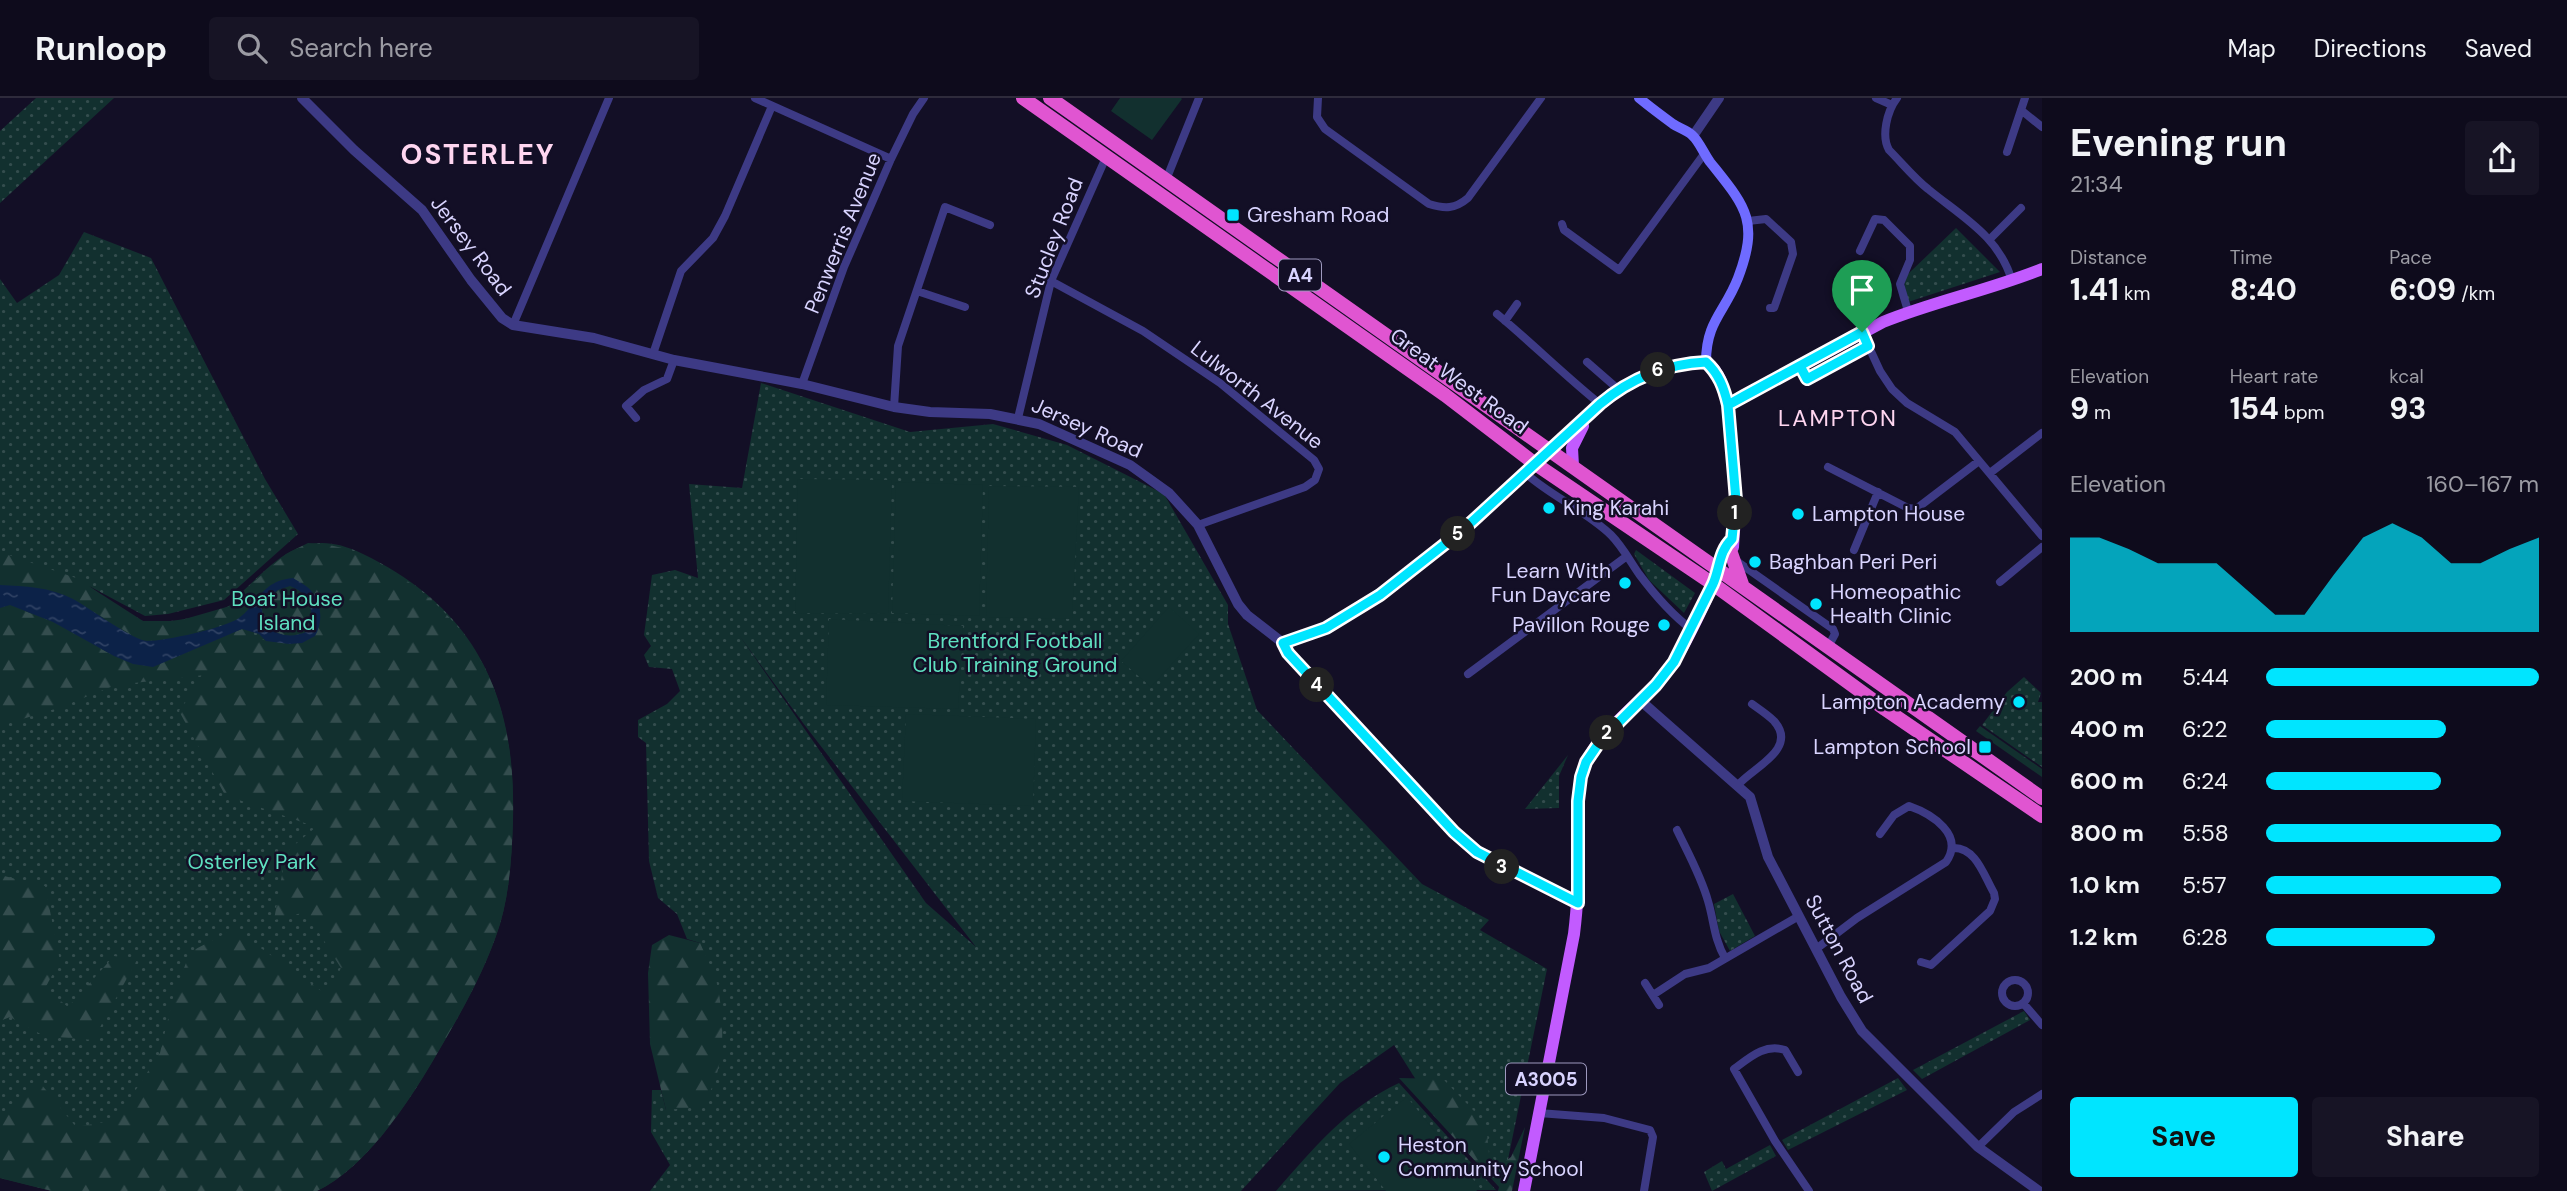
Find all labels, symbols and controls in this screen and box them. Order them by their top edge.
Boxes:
search box [209,17,699,80]
text: Runloop [35,27,167,70]
icon: search [233,29,271,67]
text: Search here [289,31,433,65]
text: Map [2228,33,2276,64]
text: Directions [2314,33,2427,64]
text: Saved [2465,33,2532,64]
text: Evening run [2070,118,2287,168]
button: share [2465,121,2539,195]
district label: OSTERLEY [400,136,556,173]
street label: Penwerris Avenue [798,148,888,318]
text: 21:34 [2070,169,2123,199]
street label: Stucley Road [1018,174,1090,302]
street label: Jersey Road [424,190,518,302]
place label: Gresham Road [1247,201,1389,229]
marker: Gresham Road [1225,207,1241,223]
text: Distance [2070,245,2147,270]
text: Time [2230,245,2273,270]
text: Pace [2389,245,2432,270]
road number: A4 [1279,260,1321,290]
pin [1832,260,1892,332]
text: 1.41 [2070,270,2119,309]
text: 8:40 [2230,270,2297,309]
text: 6:09 [2389,270,2456,309]
icon: arrive [1843,271,1881,309]
text: km [2119,281,2150,306]
text: /km [2456,281,2495,306]
street label: Great West Road [1384,321,1534,441]
street label: Lulworth Avenue [1185,334,1329,456]
pin: 6 [1640,352,1676,388]
text: 6 [1651,357,1664,382]
text: Elevation [2070,364,2149,389]
text: Heart rate [2230,364,2318,389]
text: kcal [2389,364,2424,389]
text: 9 [2070,389,2089,428]
text: 154 [2230,389,2279,428]
text: 93 [2389,389,2426,428]
street label: Jersey Road [1027,391,1147,465]
text: m [2089,400,2111,425]
text: bpm [2279,400,2325,425]
district label: LAMPTON [1778,403,1898,433]
text: Elevation [2070,469,2166,499]
text: 160–167 m [2426,469,2539,499]
place label: King Karahi [1563,494,1669,522]
pin: 1 [1718,496,1752,530]
marker: King Karahi [1541,500,1557,516]
text: 1 [1731,500,1738,525]
place label: Lampton House [1812,500,1965,528]
marker: Lampton House [1790,506,1806,522]
pin: 5 [1440,516,1476,551]
text: 5 [1452,521,1463,546]
place label: Baghban Peri Peri [1769,548,1937,576]
marker: Baghban Peri Peri [1747,554,1763,570]
place label: Learn With Fun Daycare [1491,557,1611,609]
marker: Learn With Fun Daycare [1617,575,1633,591]
place label: Homeopathic Health Clinic [1830,578,1961,630]
park label: Boat House Island [231,585,343,637]
marker: Homeopathic Health Clinic [1808,596,1824,612]
place label: Pavillon Rouge [1512,611,1650,639]
marker: Pavillon Rouge [1656,617,1672,633]
park label: Brentford Football Club Training Ground [913,627,1117,679]
text: 200 m [2070,662,2143,692]
text: 5:44 [2182,662,2229,692]
pin: 4 [1300,668,1334,702]
text: 4 [1310,672,1323,697]
place label: Lampton Academy [1821,688,2005,716]
marker: Lampton Academy [2011,694,2027,710]
text: 400 m [2070,714,2144,744]
text: 6:22 [2182,714,2228,744]
pin: 2 [1590,716,1624,750]
text: 2 [1601,720,1612,745]
place label: Lampton School [1813,733,1971,761]
marker: Lampton School [1977,739,1993,755]
text: 600 m [2070,766,2144,796]
text: 6:24 [2182,766,2228,796]
text: 800 m [2070,818,2144,848]
text: 5:58 [2182,818,2229,848]
park label: Osterley Park [188,848,317,876]
pin: 3 [1484,850,1520,884]
text: 3 [1496,854,1507,879]
text: 1.0 km [2070,870,2140,900]
text: 5:57 [2182,870,2227,900]
street label: Sutton Road [1799,890,1879,1008]
text: 1.2 km [2070,922,2138,952]
text: 6:28 [2182,922,2228,952]
road number: A3005 [1506,1063,1586,1094]
button: Save [2070,1097,2298,1177]
button: Share [2312,1097,2539,1177]
place label: Heston Community School [1398,1131,1583,1183]
marker: Heston Community School [1376,1149,1392,1165]

